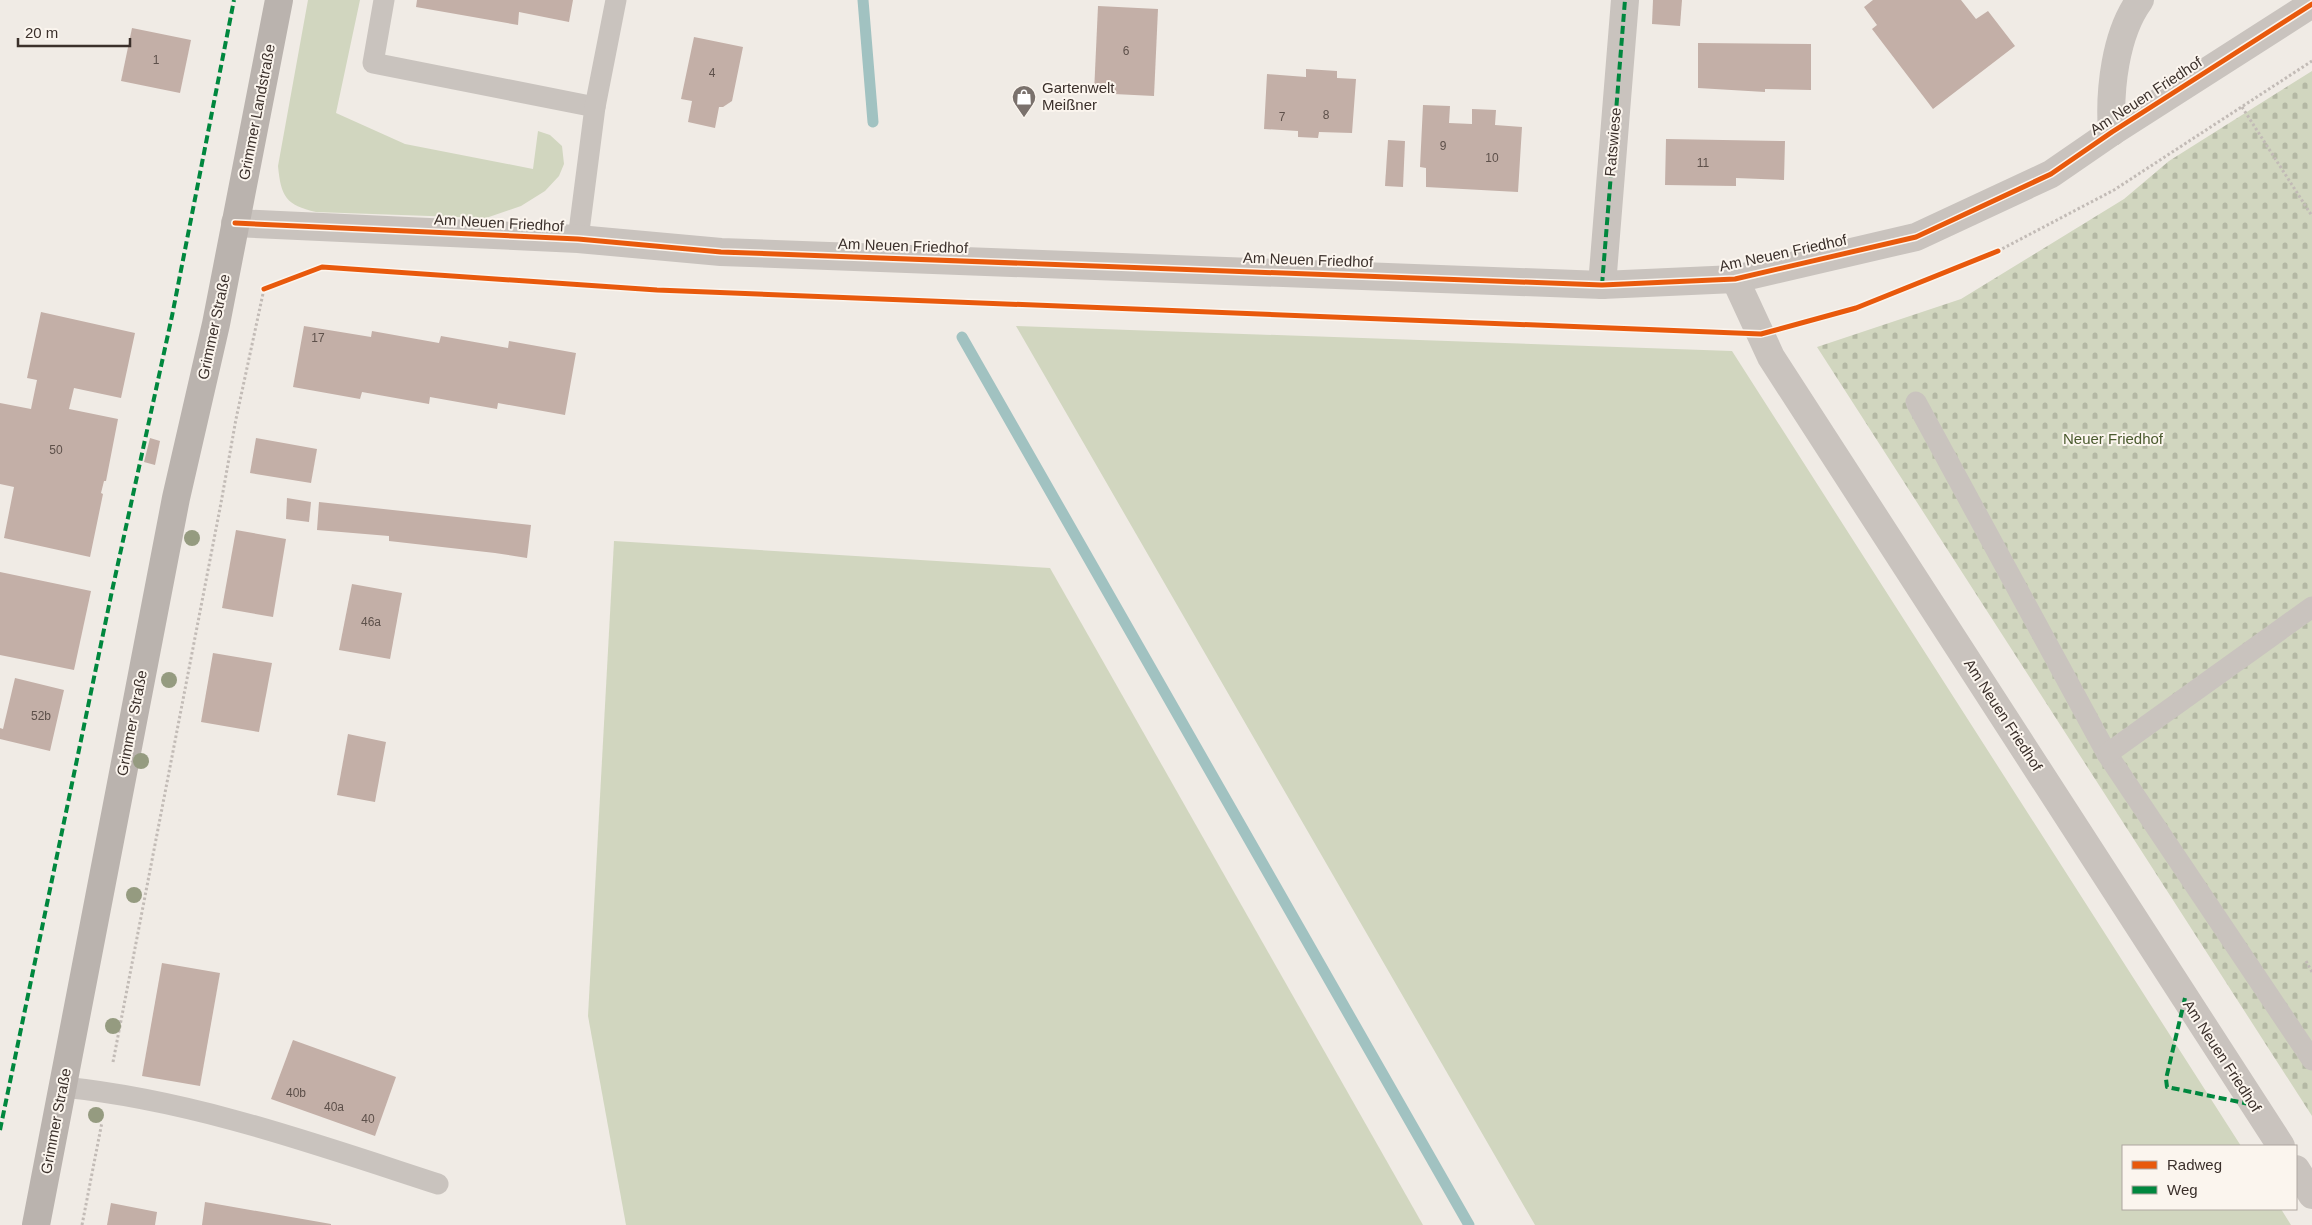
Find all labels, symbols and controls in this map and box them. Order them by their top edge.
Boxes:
scale bar [18,15,130,47]
text: 20 m [25,24,58,41]
street label: Grimmer Landstraße [235,42,278,181]
house number: 6 [1123,44,1130,58]
house number: 1 [153,53,160,67]
street label: Am Neuen Friedhof [2087,53,2206,138]
house number: 4 [709,66,716,80]
place label: Gartenwelt Meißner [1042,79,1115,113]
shop icon: Gartenwelt Meißner [1011,84,1037,118]
street label: Ratswiese [1601,107,1624,177]
house number: 8 [1323,108,1330,122]
house number: 7 [1279,110,1286,124]
house number: 9 [1440,139,1447,153]
house number: 10 [1485,151,1499,165]
house number: 11 [1697,156,1710,170]
street label: Am Neuen Friedhof [434,211,565,234]
street label: Am Neuen Friedhof [1718,231,1849,274]
street label: Am Neuen Friedhof [838,235,969,256]
street label: Am Neuen Friedhof [1243,249,1374,270]
street label: Grimmer Straße [194,273,233,381]
house number: 17 [311,331,325,345]
park label: Neuer Friedhof [2063,430,2164,447]
house number: 50 [49,443,63,457]
house number: 46a [361,615,381,629]
street label: Am Neuen Friedhof [1961,656,2046,775]
street label: Grimmer Straße [113,669,150,777]
house number: 52b [31,709,51,723]
street label: Am Neuen Friedhof [2180,997,2265,1116]
street label: Grimmer Straße [37,1067,74,1175]
house number: 40b [286,1086,306,1100]
house number: 40a [324,1100,344,1114]
house number: 40 [361,1112,375,1126]
legend [2122,1145,2297,1210]
text: Radweg [2167,1156,2222,1173]
text: Weg [2167,1181,2198,1198]

